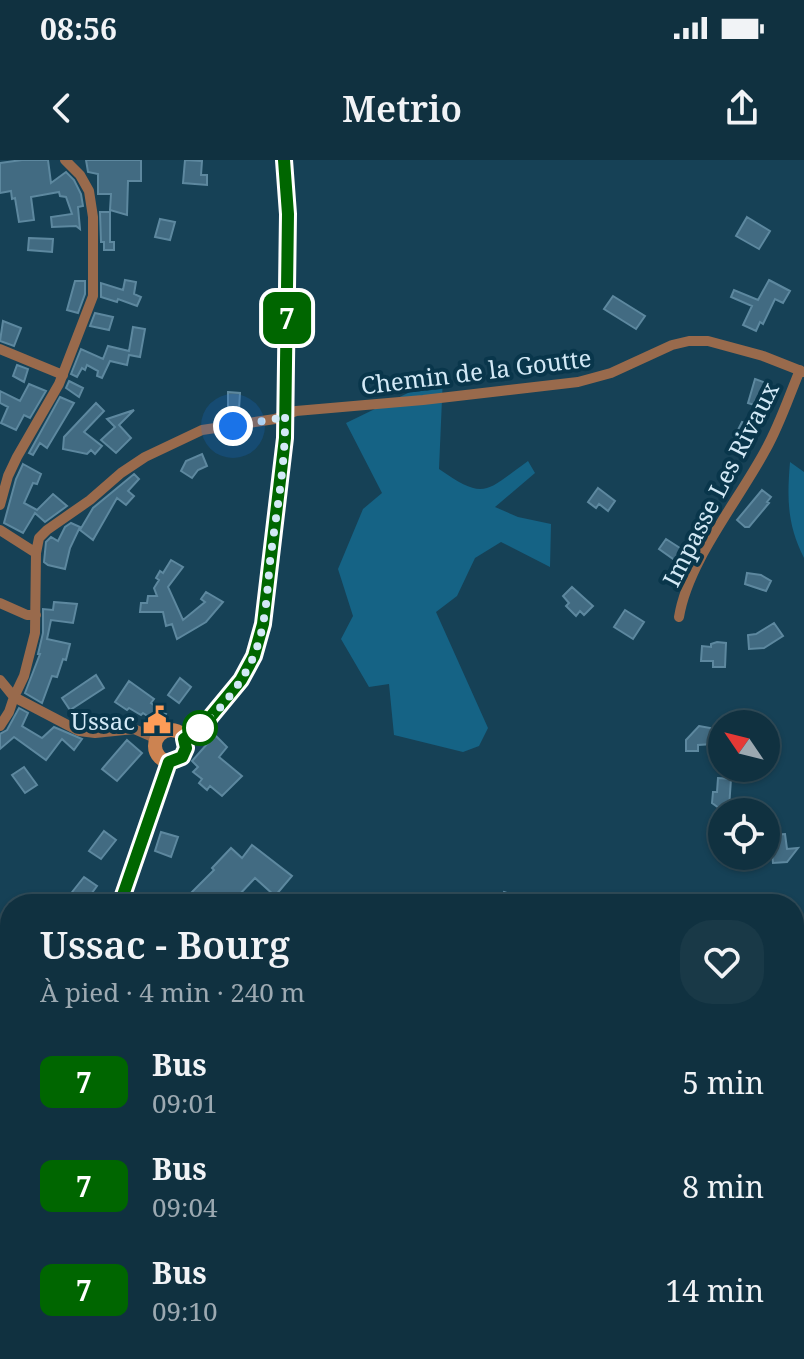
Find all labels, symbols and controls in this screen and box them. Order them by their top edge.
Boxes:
text: 08:56 [40,8,117,49]
text: Metrio [342,84,462,133]
icon: back [40,86,84,130]
icon: share [720,86,764,130]
line badge: 7 [261,292,313,344]
text: 7 [279,299,295,337]
street label: Chemin de la Goutte [359,340,593,402]
street label: Impasse Les Rivaux [654,376,786,592]
your location [213,406,253,446]
place label: Ussac [71,704,135,737]
public building icon: Ussac [142,705,172,735]
north arrow [708,710,780,782]
map controls [708,710,780,870]
unlabelled marker [183,711,217,745]
button: locate [708,798,780,870]
text: Ussac - Bourg [40,918,290,970]
button: heart [680,920,764,1004]
text: À pied · 4 min · 240 m [40,974,305,1010]
text: Bus [152,1044,207,1085]
text: 5 min [682,1062,764,1103]
text: 7 [76,1063,92,1101]
text: 09:01 [152,1085,218,1121]
text: Bus [152,1148,207,1189]
text: 8 min [682,1166,764,1207]
text: 7 [76,1167,92,1205]
text: 09:04 [152,1189,218,1225]
text: Bus [152,1252,207,1293]
text: 14 min [665,1270,764,1311]
text: 7 [76,1271,92,1309]
text: 09:10 [152,1293,218,1329]

